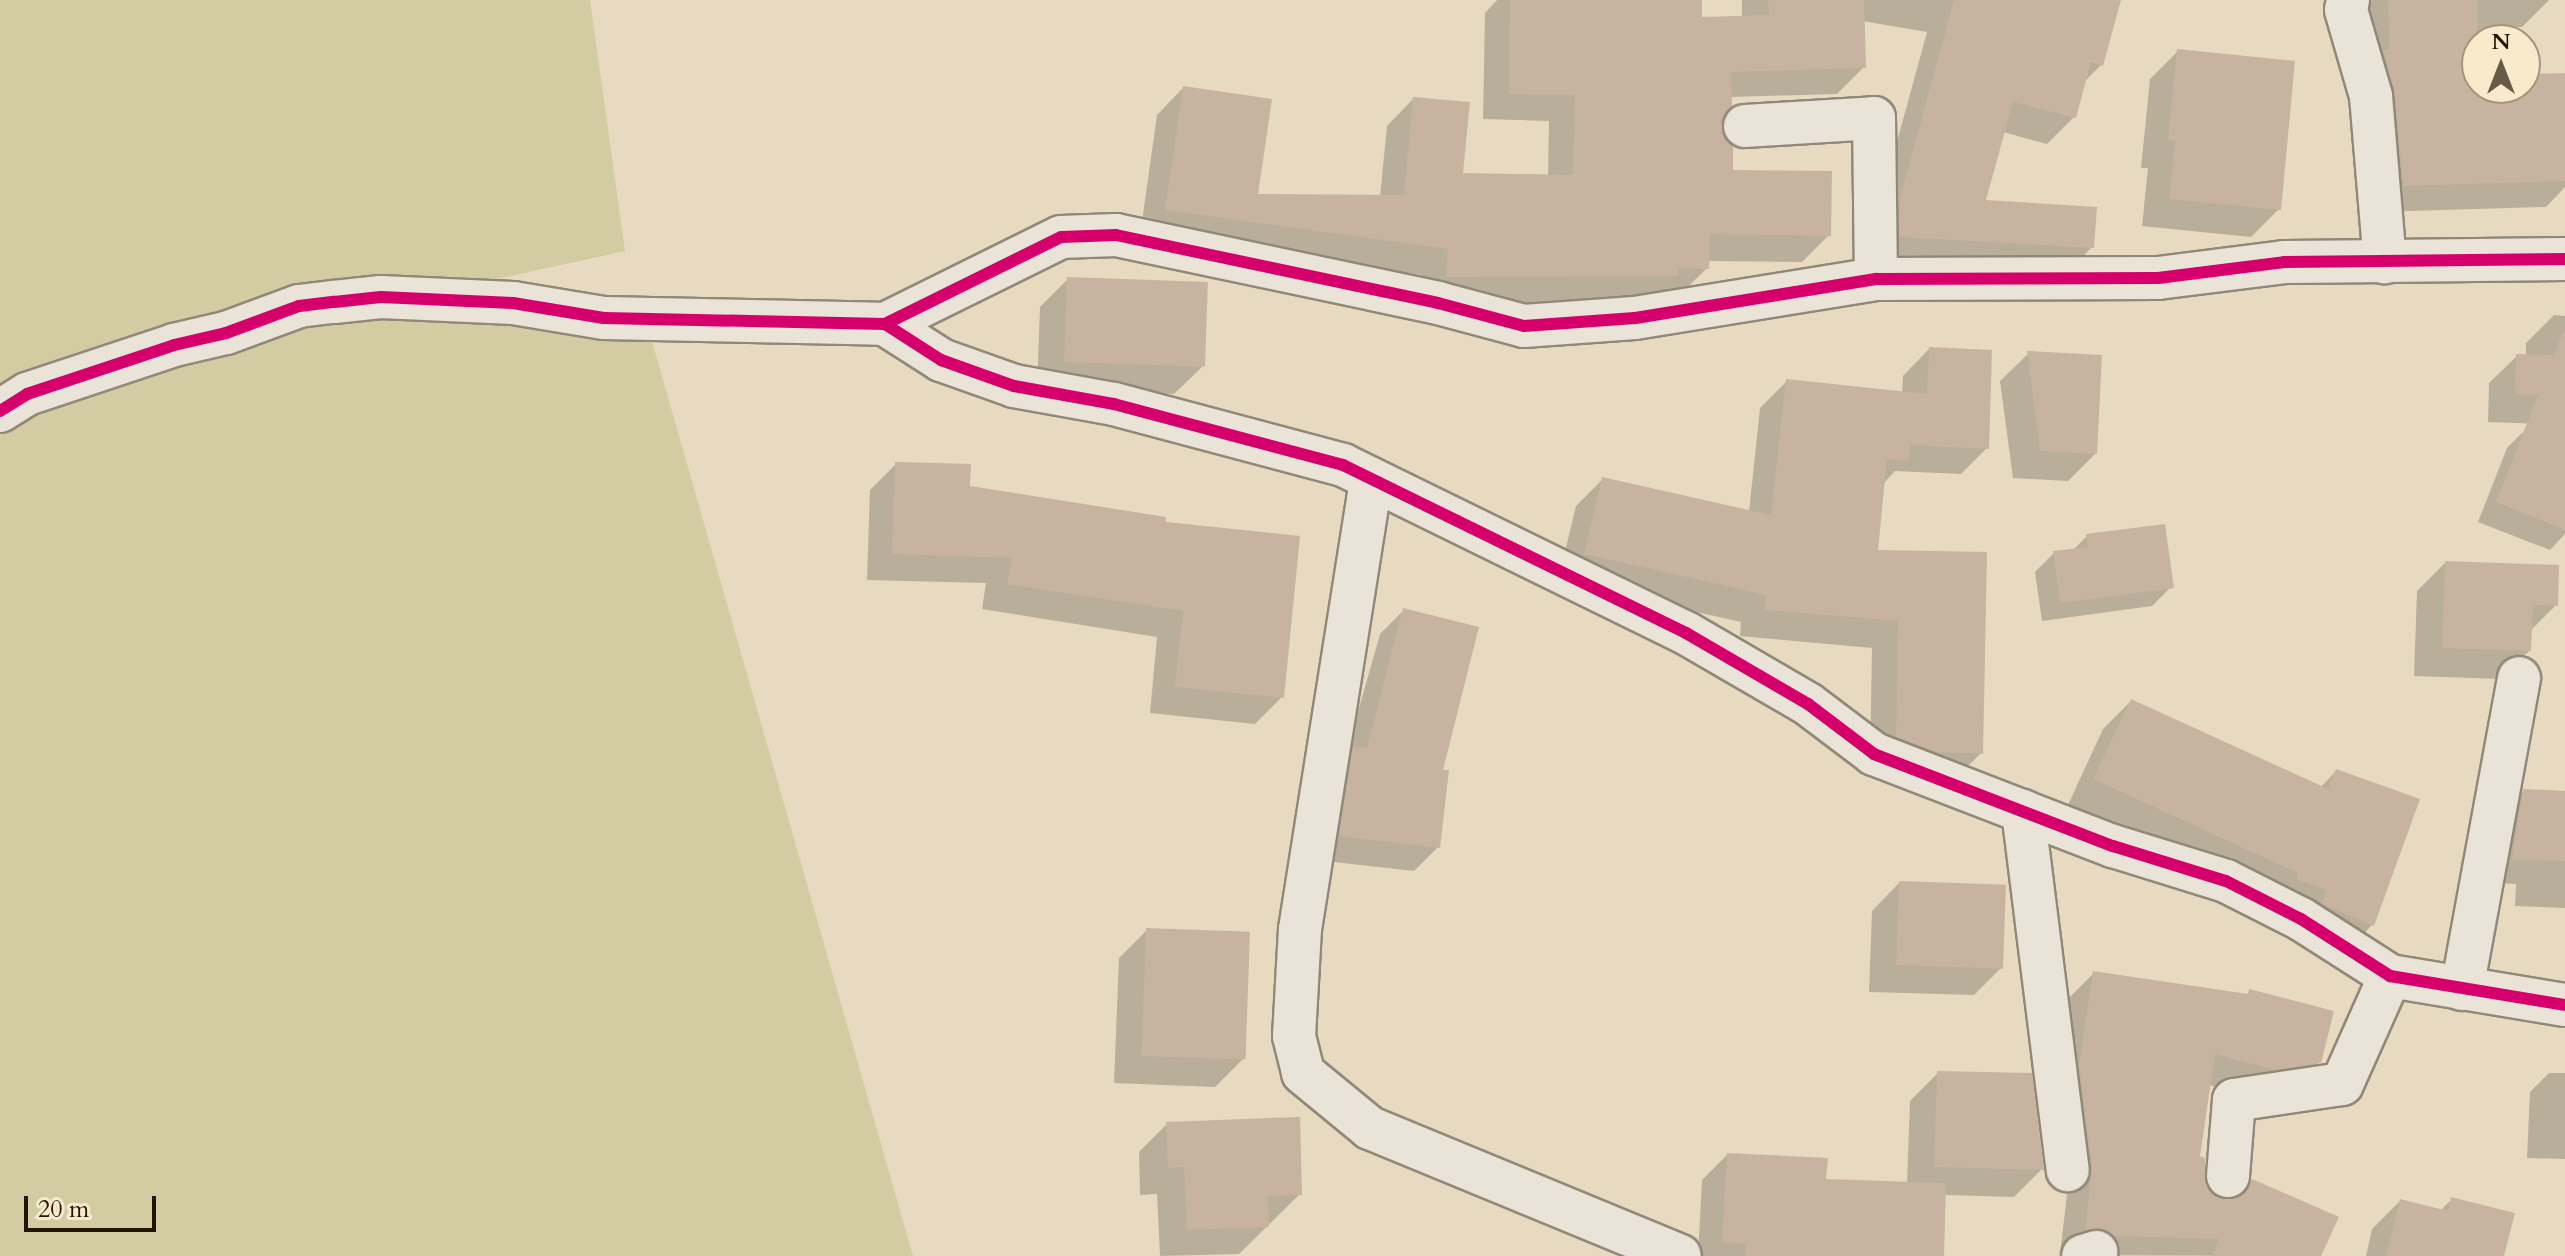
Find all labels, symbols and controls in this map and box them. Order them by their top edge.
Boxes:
north arrow [2461,24,2541,104]
text: N [2491,27,2511,57]
scale bar [28,1180,160,1230]
text: 20 m [38,1193,89,1226]

